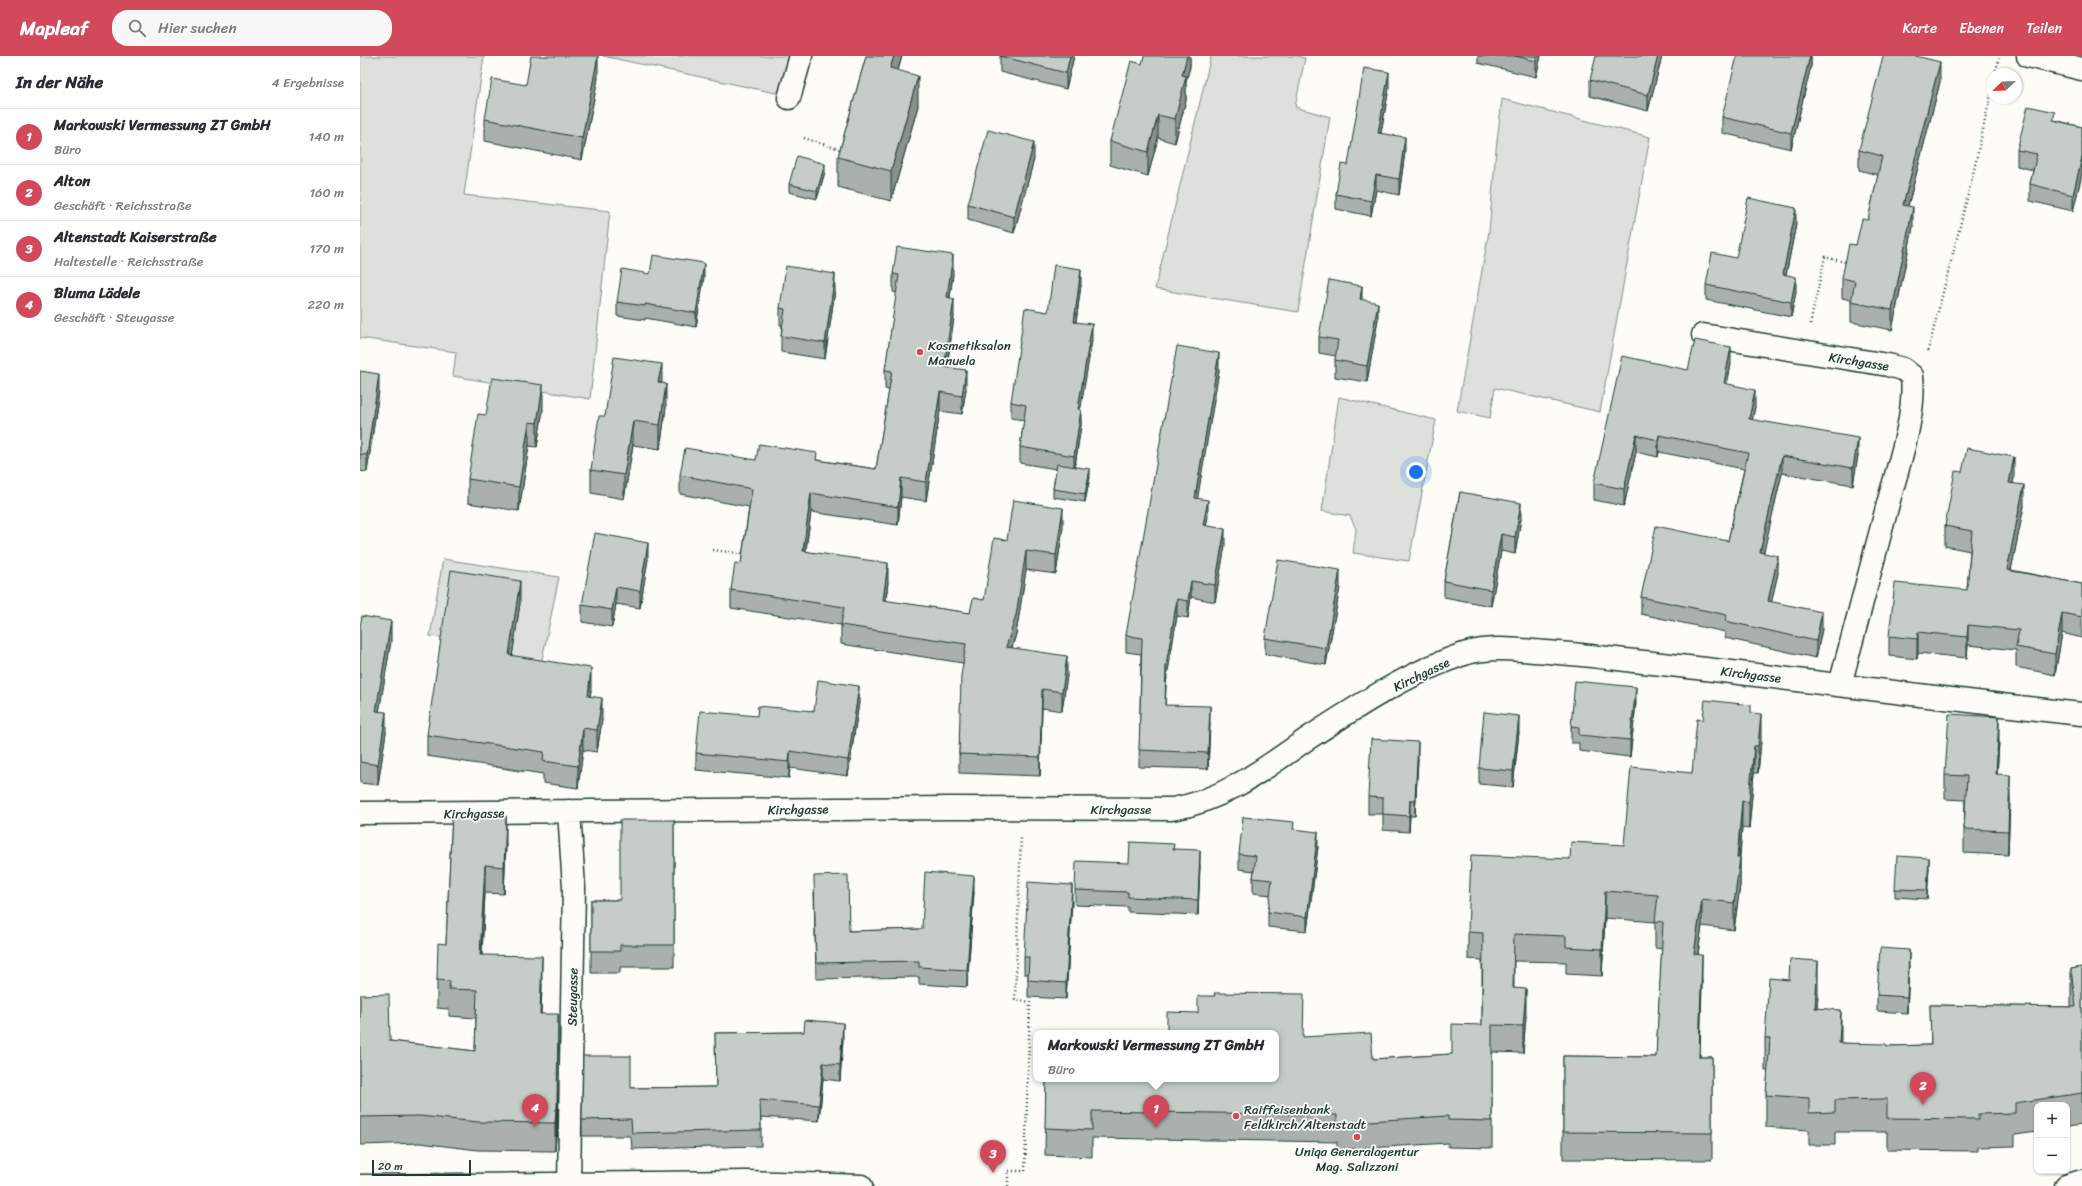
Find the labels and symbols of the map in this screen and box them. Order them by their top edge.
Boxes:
north arrow [1986,68,2022,104]
place label: Kosmetiksalon Manuela [928,334,1011,372]
street label: Kirchgasse [1827,345,1891,378]
marker: Kosmetiksalon Manuela [915,347,925,357]
your location [1406,462,1426,482]
street label: Kirchgasse [1389,651,1454,698]
street label: Kirchgasse [1719,659,1783,690]
street label: Kirchgasse [767,797,829,822]
street label: Kirchgasse [1091,798,1151,821]
street label: Kirchgasse [443,801,505,826]
street label: Steugasse [560,967,585,1026]
pin: 2 [1910,1072,1936,1105]
pin: 4 [522,1094,548,1127]
pin: 1 [1143,1095,1169,1128]
place label: Raiffeisenbank Feldkirch/Altenstadt [1244,1098,1367,1136]
marker: Raiffeisenbank Feldkirch/Altenstadt [1231,1111,1241,1121]
marker: Uniqa Generalagentur Mag. Salizzoni [1352,1132,1362,1142]
pin: 3 [980,1140,1006,1173]
place label: Uniqa Generalagentur Mag. Salizzoni [1295,1140,1420,1178]
scale bar [372,1158,471,1177]

